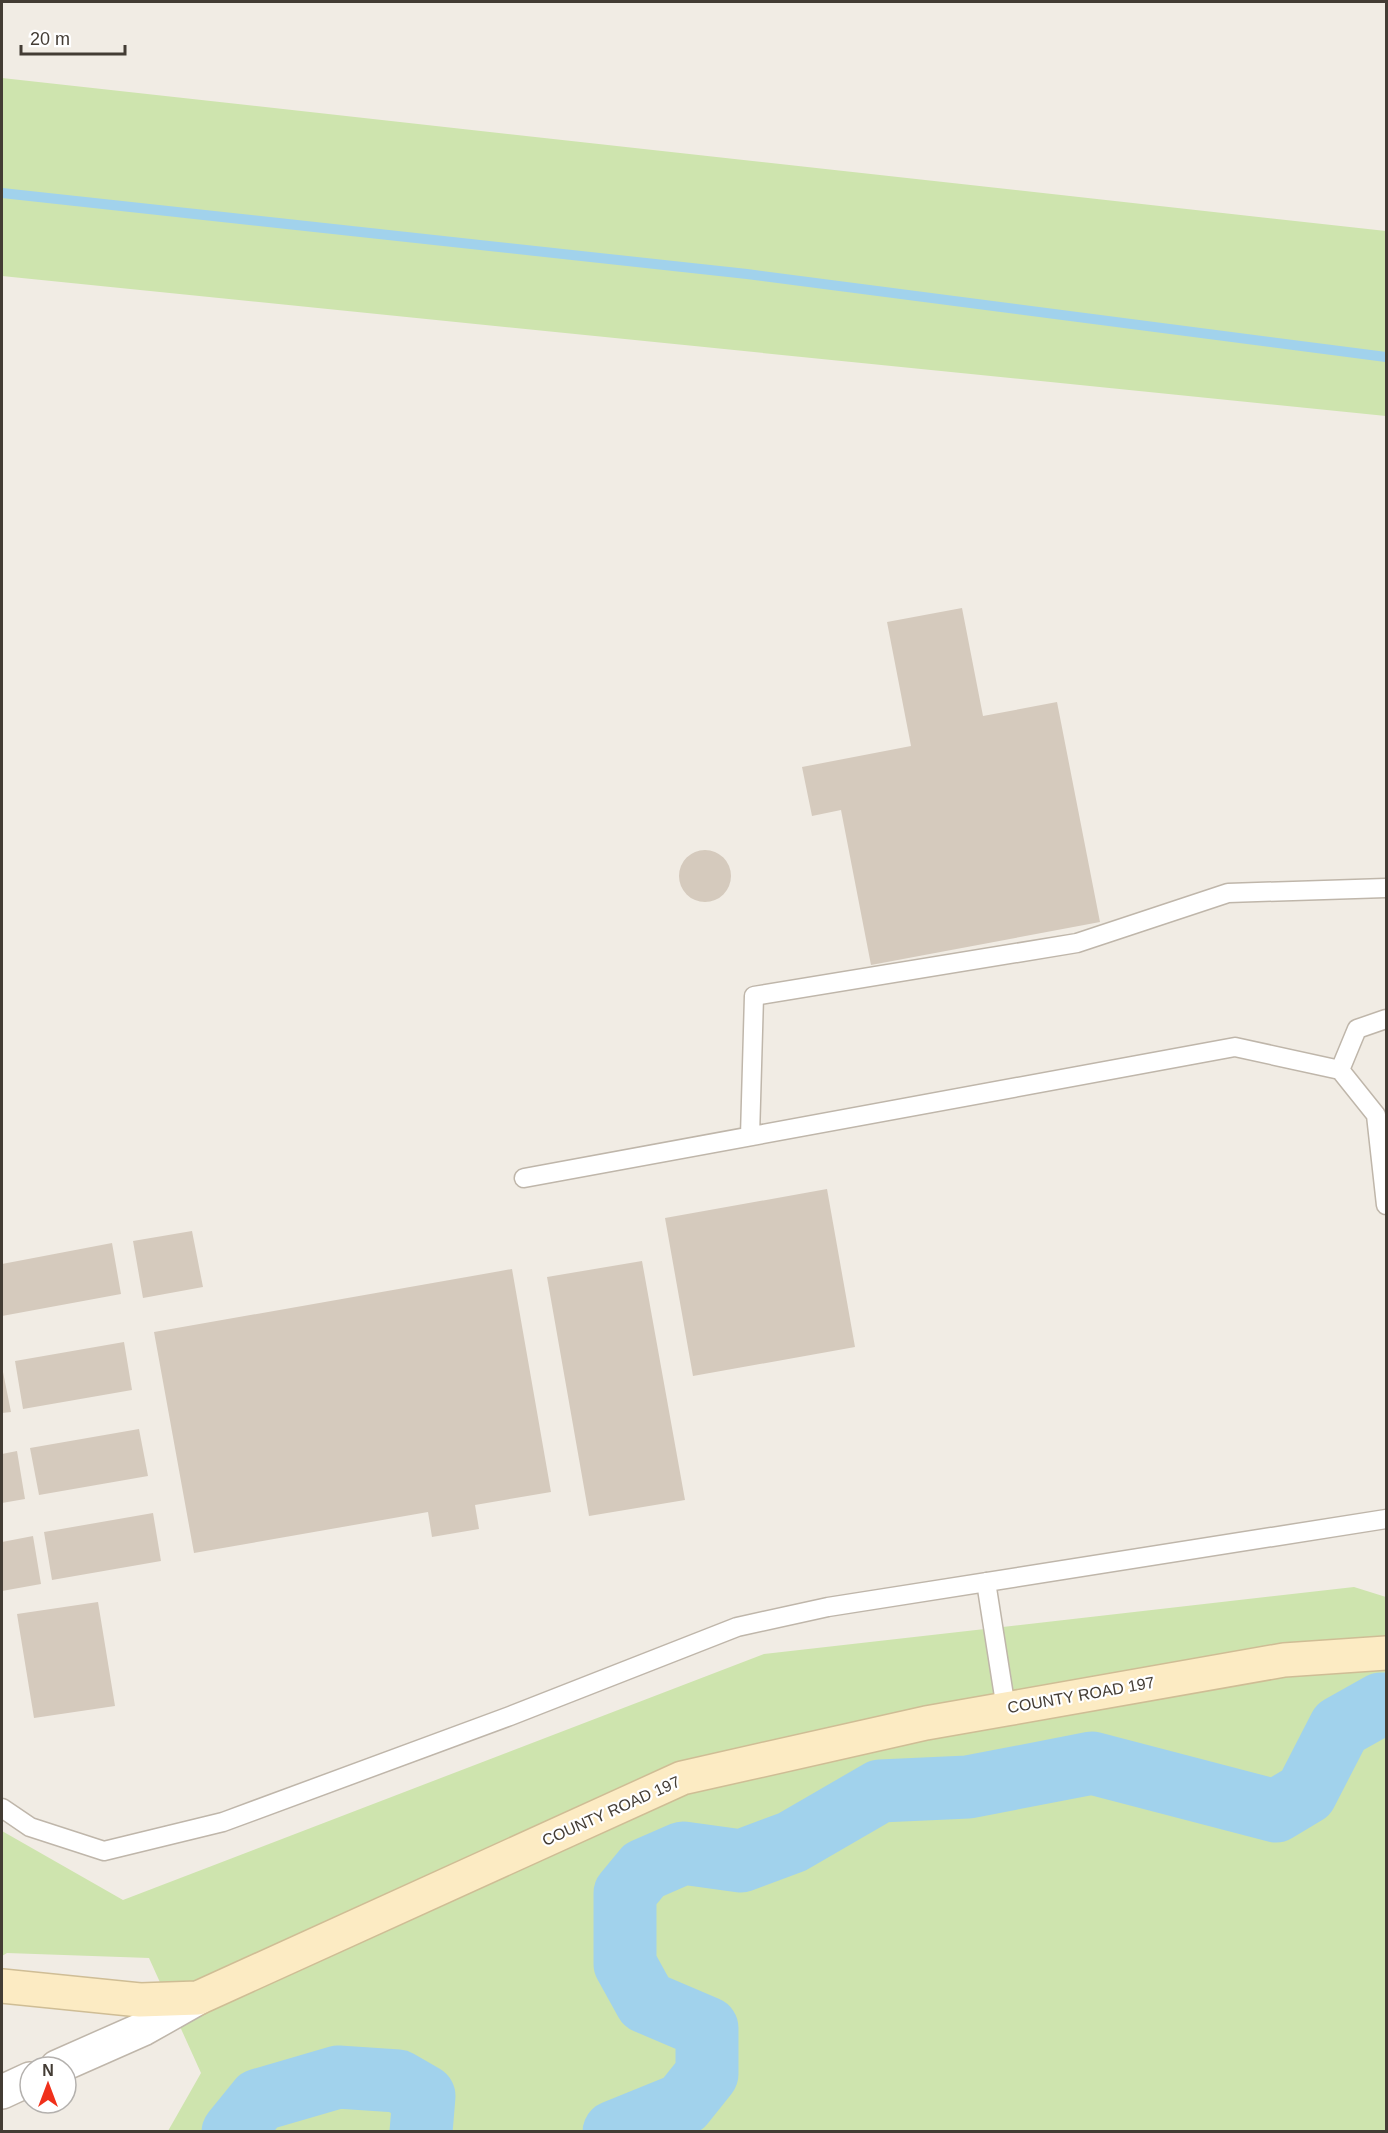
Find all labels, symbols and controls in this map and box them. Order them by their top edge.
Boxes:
scale bar [21,18,124,56]
text: 20 m [30,29,70,49]
street label: COUNTY ROAD 197 [1006,1674,1156,1716]
street label: COUNTY ROAD 197 [539,1773,683,1849]
north arrow [18,2055,78,2115]
text: N [42,2062,54,2079]

